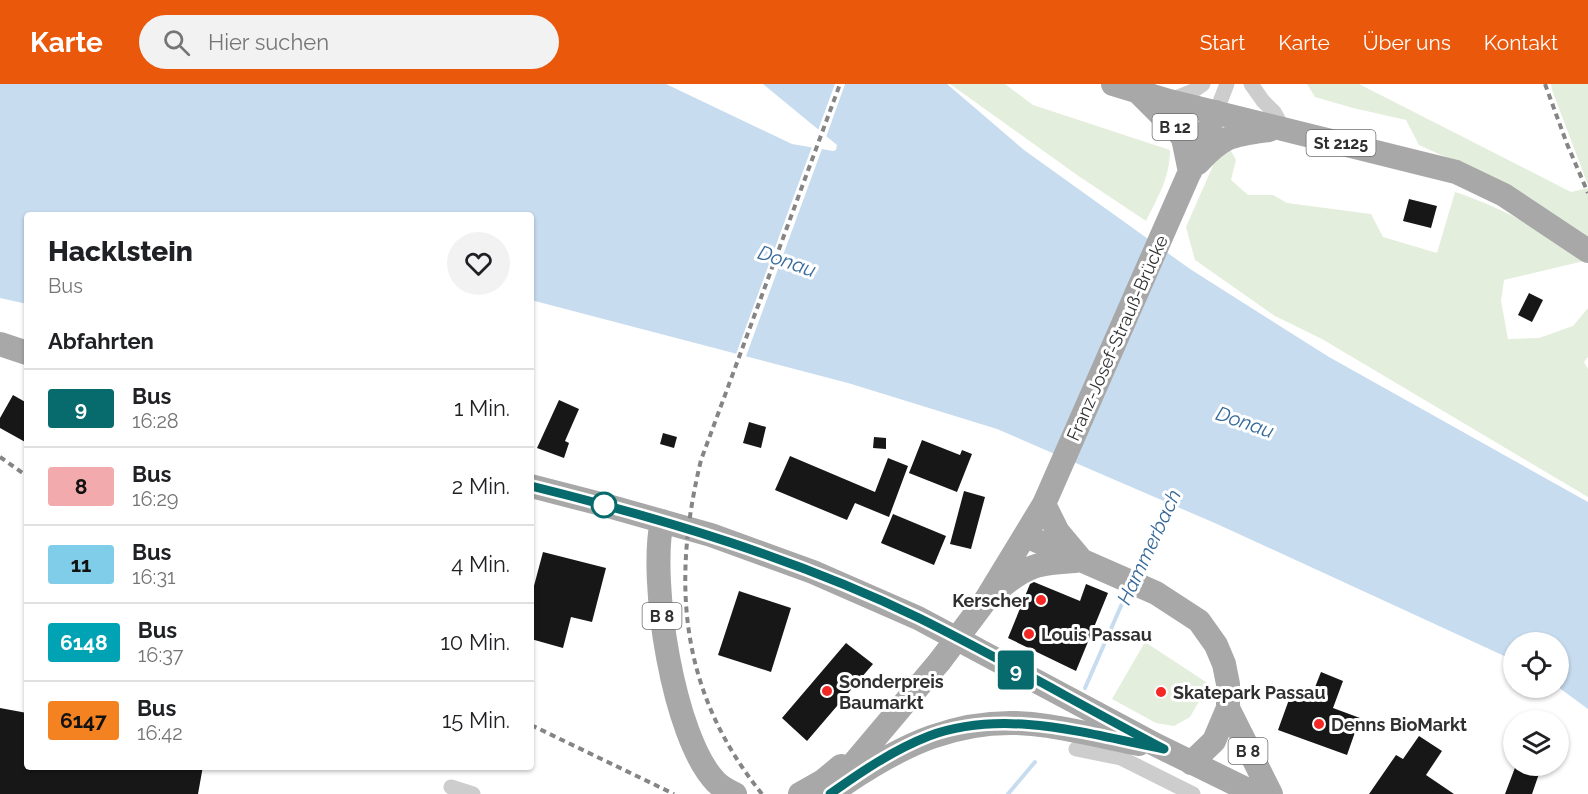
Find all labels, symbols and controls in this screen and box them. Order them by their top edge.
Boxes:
search box [139,15,559,69]
text: Karte [30,26,103,59]
icon: search [160,26,193,59]
text: Hier suchen [208,29,329,55]
text: Start [1200,30,1245,55]
text: Karte [1278,30,1330,55]
text: Über uns [1363,30,1451,55]
text: Kontakt [1484,30,1558,55]
road number: B 12 [1152,114,1198,140]
road number: St 2125 [1306,130,1376,156]
button: heart [447,232,510,295]
street label: Franz-Josef-Strauß-Brücke [1062,232,1172,444]
text: Hacklstein [48,235,193,268]
water label: Donau [755,240,819,282]
text: Bus [48,274,83,298]
text: Abfahrten [48,328,154,354]
text: Bus [132,383,171,409]
text: 1 Min. [454,395,510,421]
text: 9 [75,396,87,421]
water label: Donau [1213,401,1277,443]
text: 16:28 [132,409,179,433]
text: Bus [132,461,171,487]
text: 2 Min. [452,473,510,499]
text: 8 [75,474,87,499]
water label: Hammerbach [1112,486,1186,608]
text: 16:29 [132,487,179,511]
unlabelled marker [591,492,617,518]
text: Bus [132,539,171,565]
text: 4 Min. [451,551,510,577]
text: 11 [71,552,91,577]
text: 16:31 [132,565,176,589]
place label: Kerscher [952,590,1029,611]
marker: Kerscher [1034,593,1048,607]
road number: B 8 [642,603,682,629]
text: Bus [138,617,177,643]
place label: Louis Passau [1041,624,1152,645]
marker: Louis Passau [1022,627,1036,641]
text: 10 Min. [440,629,510,655]
text: 6148 [60,630,108,655]
map controls [1503,632,1569,776]
button: locate [1503,632,1569,698]
text: 16:37 [138,643,183,667]
line badge: 9 [996,650,1036,690]
text: 9 [1010,658,1022,683]
place label: Sonderpreis Baumarkt [839,671,944,713]
place label: Skatepark Passau [1173,682,1326,703]
marker: Sonderpreis Baumarkt [820,684,834,698]
marker: Skatepark Passau [1154,685,1168,699]
text: Bus [137,695,176,721]
text: 15 Min. [442,707,510,733]
text: 6147 [60,708,107,733]
button: layers [1503,710,1569,776]
place label: Denns BioMarkt [1331,714,1467,735]
marker: Denns BioMarkt [1312,717,1326,731]
text: 16:42 [137,721,183,745]
road number: B 8 [1228,738,1268,764]

